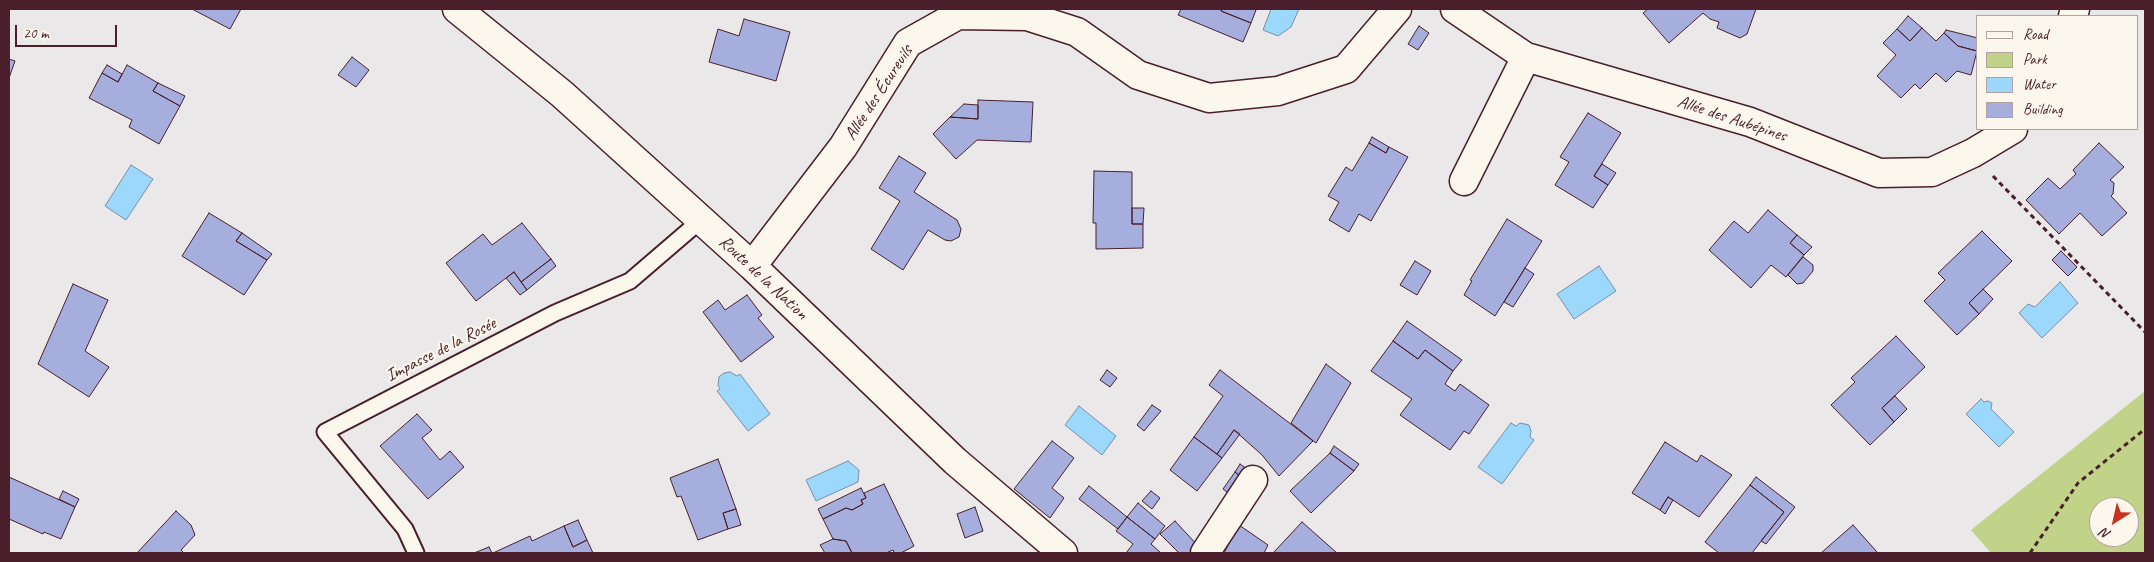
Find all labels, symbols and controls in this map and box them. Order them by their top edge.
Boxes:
scale bar [18,15,120,47]
legend [1976,15,2139,130]
text: 20 m [23,24,49,43]
text: Road [2023,25,2048,44]
street label: Allée des Écureuils [840,41,918,145]
text: Park [2023,50,2047,69]
text: Water [2023,75,2056,94]
street label: Allée des Aubépines [1675,91,1789,147]
text: Building [2023,100,2062,119]
street label: Route de la Nation [714,231,812,325]
street label: Impasse de la Rosée [382,313,500,387]
north arrow [2089,497,2139,547]
text: N [2097,524,2114,543]

